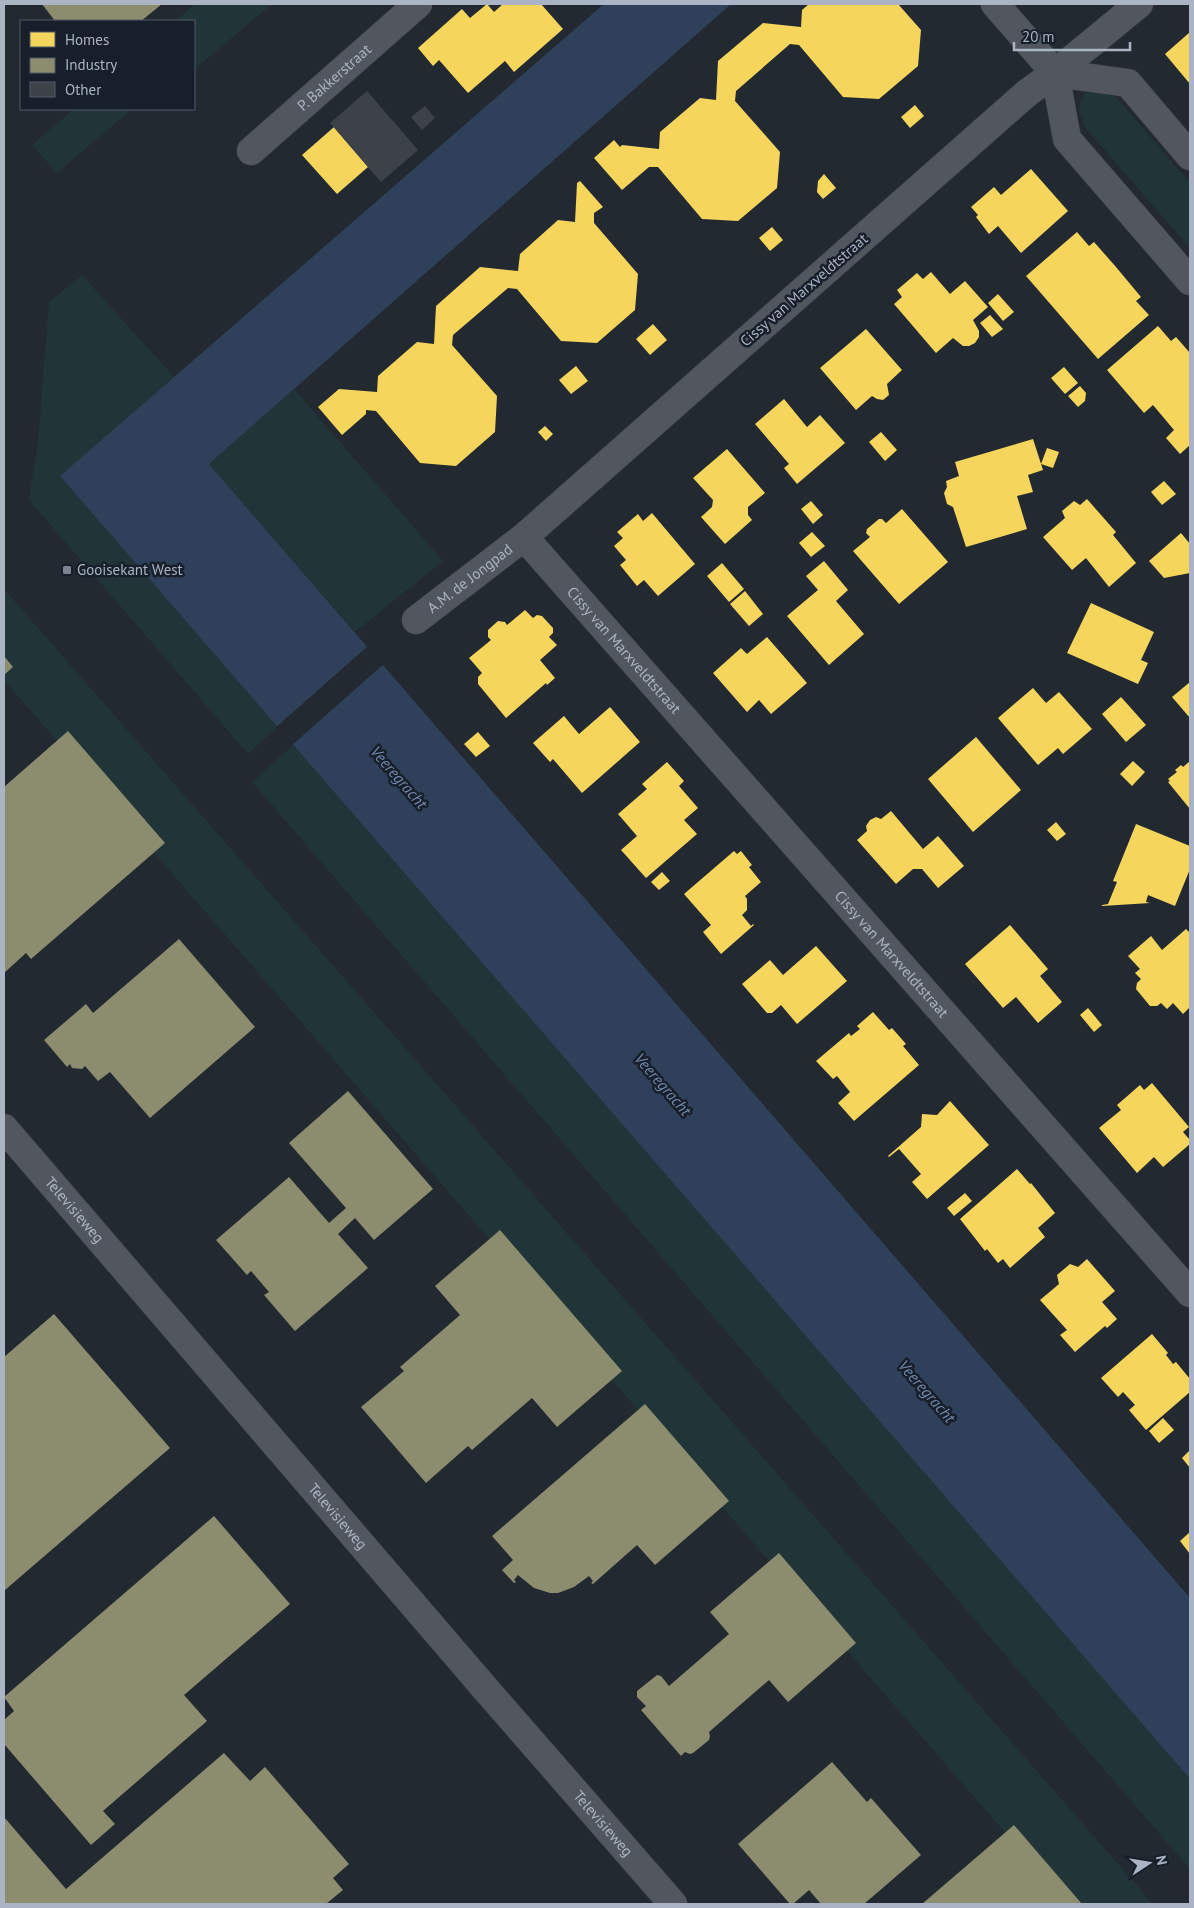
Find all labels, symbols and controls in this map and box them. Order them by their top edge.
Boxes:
legend [20,20,195,110]
scale bar [1014,20,1130,52]
text: 20 m [1022,27,1055,46]
text: Homes [65,30,109,49]
street label: P. Bakkerstraat [293,40,375,115]
text: Industry [65,55,117,74]
text: Other [65,80,101,99]
street label: Cissy van Marxveldtstraat [736,229,871,350]
street label: A.M. de Jongpad [423,539,516,617]
place label: Gooisekant West [77,560,183,579]
marker: Gooisekant West [61,564,73,576]
street label: Cissy van Marxveldtstraat [563,582,685,717]
water label: Veeregracht [366,741,432,813]
street label: Cissy van Marxveldtstraat [831,886,953,1021]
water label: Veeregracht [630,1048,696,1120]
street label: Televisieweg [41,1173,108,1247]
water label: Veeregracht [894,1355,960,1427]
street label: Televisieweg [304,1479,372,1553]
street label: Televisieweg [570,1786,637,1860]
north arrow [1124,1838,1174,1888]
text: N [1152,1854,1171,1867]

